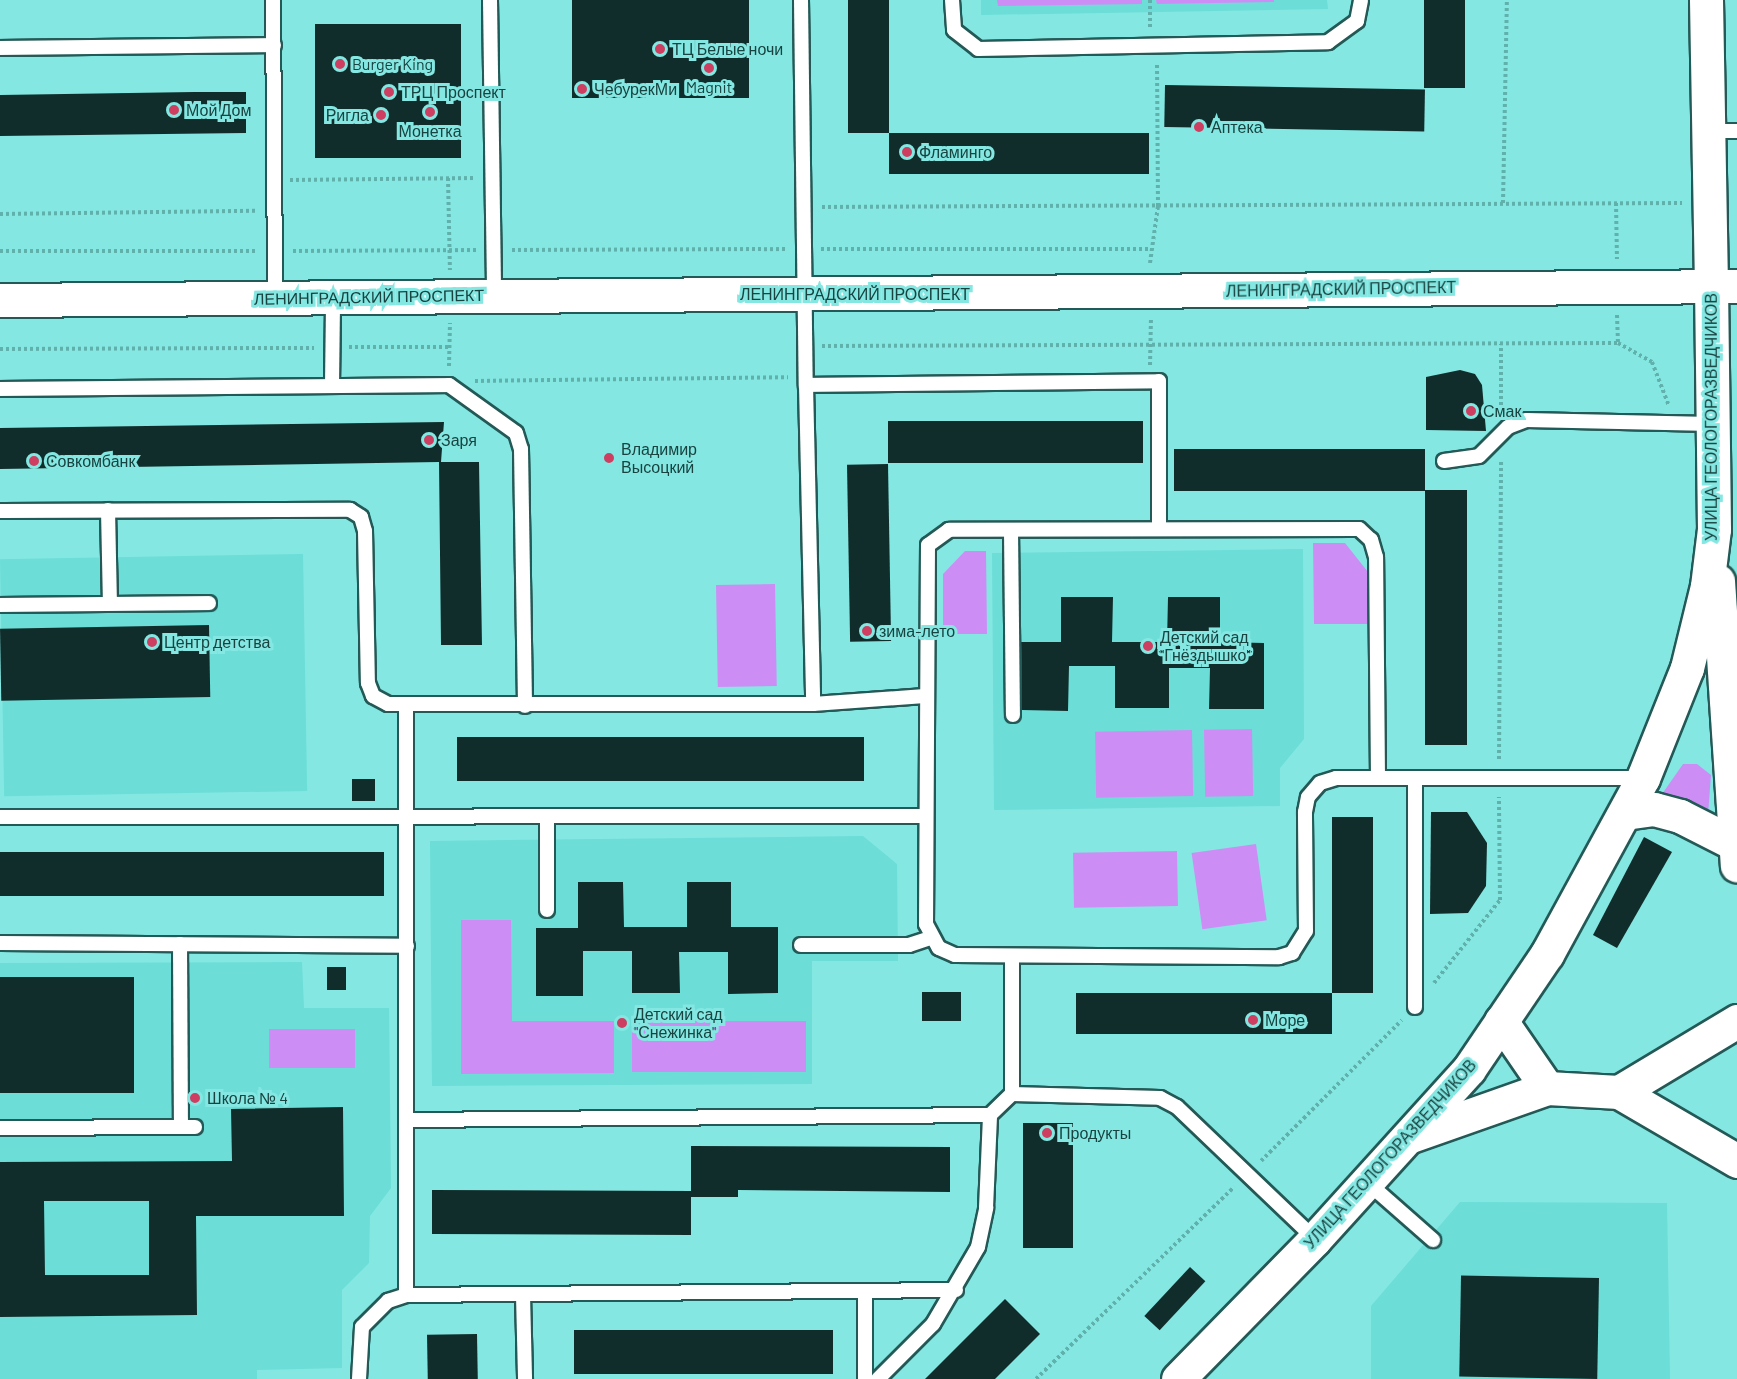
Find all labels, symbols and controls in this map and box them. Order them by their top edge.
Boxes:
place label: ТЦ Белые ночи [672,39,783,59]
marker: ТЦ Белые ночи [653,42,667,56]
place label: Burger King [352,54,433,74]
marker: Burger King [333,57,347,71]
marker: Magnit [702,61,716,75]
place label: Magnit [686,77,732,97]
place label: ЧебурекМи [594,79,677,99]
place label: ТРЦ Проспект [401,82,506,102]
marker: ЧебурекМи [575,82,589,96]
marker: ТРЦ Проспект [382,85,396,99]
place label: Мой Дом [186,100,251,120]
marker: Мой Дом [167,103,181,117]
place label: Ригла [326,105,369,125]
marker: Монетка [423,105,437,119]
marker: Ригла [374,108,388,122]
place label: Аптека [1211,117,1263,137]
marker: Аптека [1192,120,1206,134]
place label: Монетка [398,121,462,141]
place label: Фламинго [919,142,992,162]
marker: Фламинго [900,145,914,159]
street label: ЛЕНИНГРАДСКИЙ ПРОСПЕКТ [1226,277,1456,301]
street label: ЛЕНИНГРАДСКИЙ ПРОСПЕКТ [740,284,970,304]
street label: ЛЕНИНГРАДСКИЙ ПРОСПЕКТ [254,285,484,309]
street label: УЛИЦА ГЕОЛОГОРАЗВЕДЧИКОВ [1701,293,1721,541]
place label: Смак [1483,401,1521,421]
marker: Смак [1464,404,1478,418]
place label: Заря [441,430,477,450]
marker: Заря [422,433,436,447]
place label: Владимир Высоцкий [621,439,697,477]
place label: Совкомбанк [46,451,135,471]
marker: Владимир Высоцкий [602,451,616,465]
marker: Совкомбанк [27,454,41,468]
place label: зима-лето [879,621,955,641]
marker: зима-лето [860,624,874,638]
place label: Детский сад "Гнёздышко" [1160,627,1251,665]
place label: Центр детства [164,632,270,652]
marker: Центр детства [145,635,159,649]
marker: Детский сад "Гнёздышко" [1141,639,1155,653]
place label: Детский сад "Снежинка" [634,1004,723,1042]
place label: Море [1265,1010,1305,1030]
marker: Море [1246,1013,1260,1027]
marker: Детский сад "Снежинка" [615,1016,629,1030]
street label: УЛИЦА ГЕОЛОГОРАЗВЕДЧИКОВ [1300,1055,1480,1253]
place label: Школа № 4 [207,1088,288,1108]
marker: Школа № 4 [188,1091,202,1105]
place label: Продукты [1059,1123,1131,1143]
marker: Продукты [1040,1126,1054,1140]

